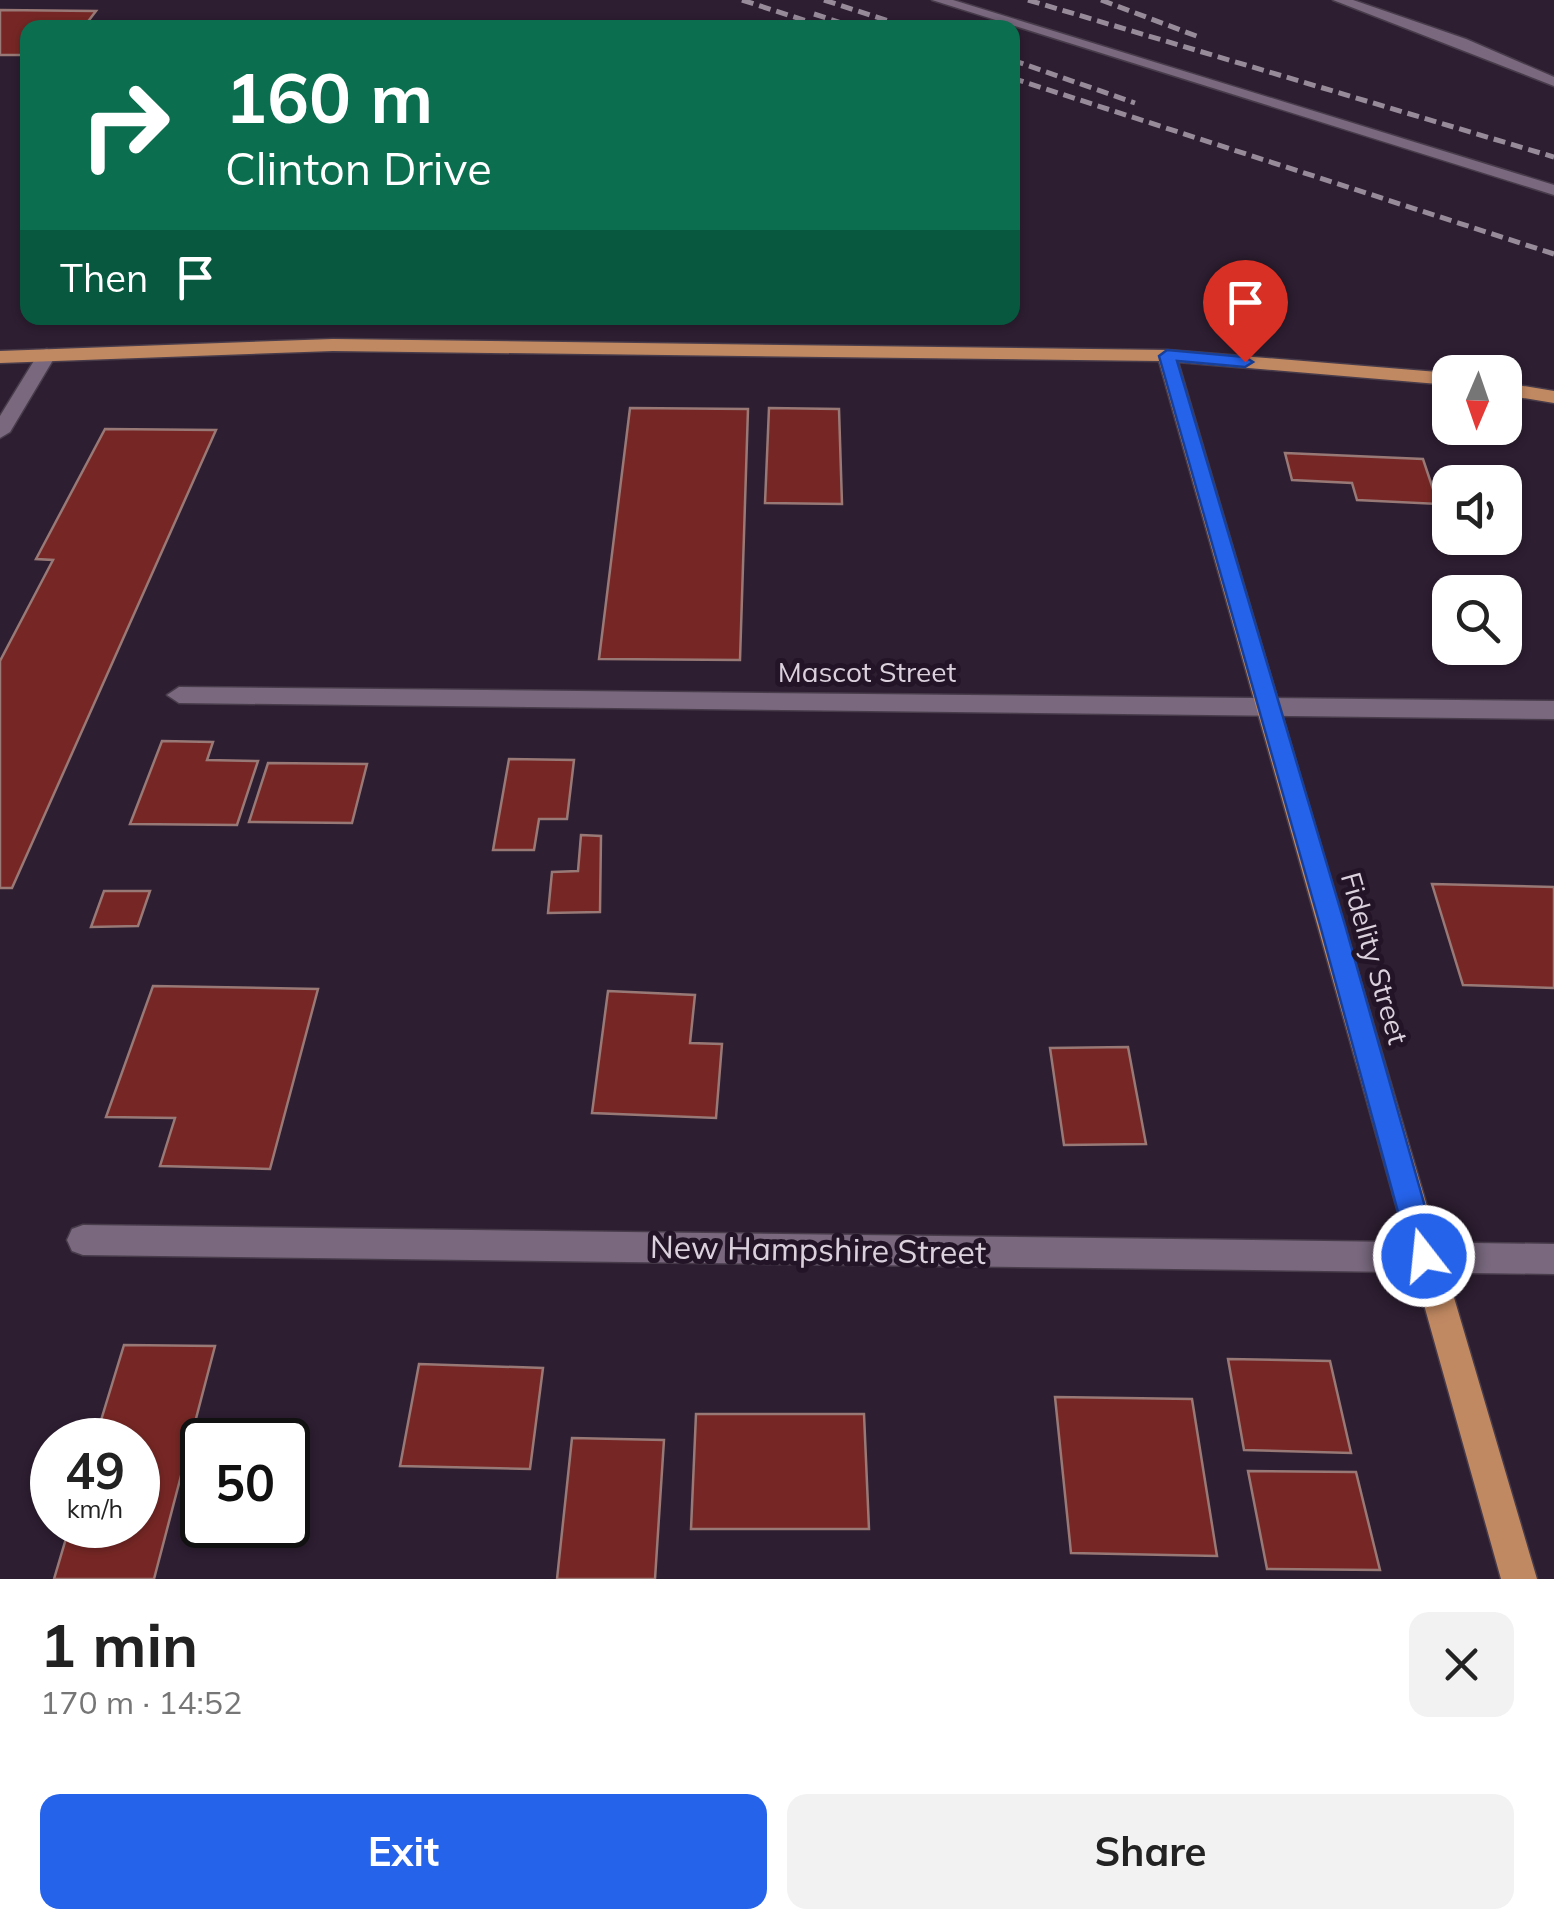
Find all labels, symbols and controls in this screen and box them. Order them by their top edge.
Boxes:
text: 160 m [225,53,433,141]
icon: right [60,60,190,190]
text: Clinton Drive [225,140,492,196]
icon: arrive [168,250,223,305]
text: Then [60,254,148,302]
pin [1203,260,1288,363]
icon: arrive [1218,275,1273,330]
north arrow [1432,355,1522,445]
map controls [1432,355,1522,665]
button: sound [1432,465,1522,555]
button: search [1432,575,1522,665]
street label: Mascot Street [778,654,957,689]
street label: Fidelity Street [1334,868,1416,1048]
position arrow [1372,1204,1476,1308]
street label: New Hampshire Street [650,1226,986,1272]
speed limit sign: 50 [180,1418,310,1548]
text: 49 [65,1439,125,1502]
text: km/h [67,1493,123,1524]
text: 1 min [40,1607,198,1682]
button: close [1409,1612,1514,1717]
text: 170 m · 14:52 [40,1682,242,1722]
button: Exit [40,1794,767,1909]
button: Share [787,1794,1514,1909]

